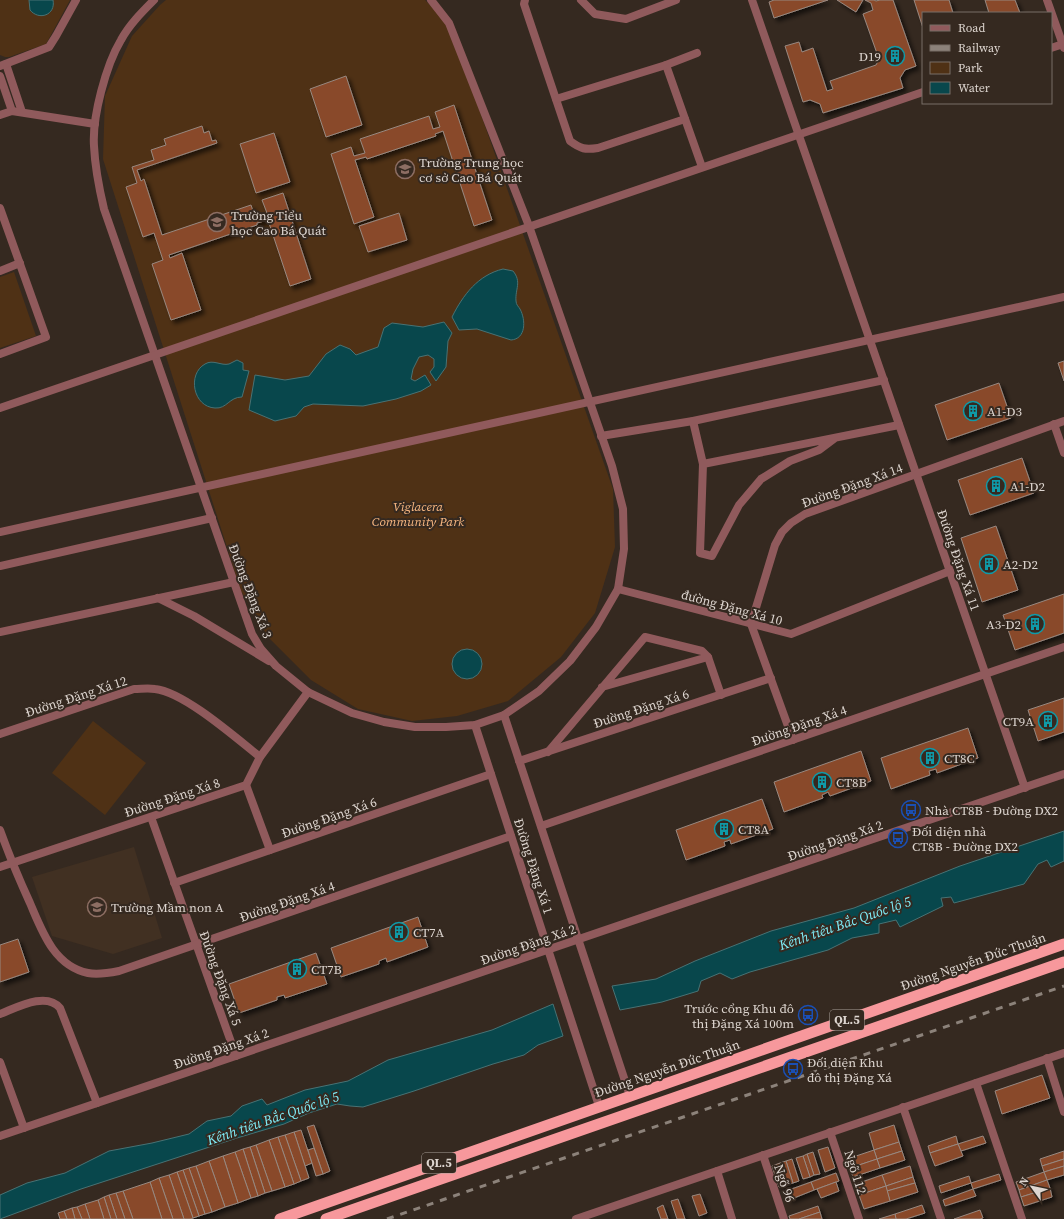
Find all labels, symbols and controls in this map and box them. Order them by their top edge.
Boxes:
legend [922,12,1052,104]
text: Road [958,20,985,36]
text: Railway [958,40,1001,56]
building icon: D19 [884,45,906,67]
place label: D19 [859,48,881,65]
text: Park [958,60,983,76]
text: Water [958,80,990,96]
place label: Trường Trung học cơ sở Cao Bá Quát [419,154,524,186]
school or university icon: Trường Trung học cơ sở Cao Bá Quát [394,158,416,180]
place label: Trường Tiểu học Cao Bá Quát [231,207,327,239]
school or university icon: Trường Tiểu học Cao Bá Quát [206,211,228,233]
building icon: A1-D3 [962,400,984,422]
place label: A1-D3 [987,403,1022,420]
street label: Đường Đặng Xá 14 [799,459,905,512]
building icon: A1-D2 [985,475,1007,497]
place label: A1-D2 [1010,478,1045,495]
park label: Viglacera Community Park [372,498,465,530]
street label: Đường Đặng Xá 11 [933,507,984,613]
street label: Đường Đặng Xá 3 [225,542,276,641]
building icon: A2-D2 [978,553,1000,575]
place label: A2-D2 [1003,556,1038,573]
street label: đường Đặng Xá 10 [679,586,784,629]
building icon: A3-D2 [1024,613,1046,635]
place label: A3-D2 [986,616,1021,633]
street label: Đường Đặng Xá 12 [23,672,129,721]
street label: Đường Đặng Xá 6 [591,685,691,732]
street label: Đường Đặng Xá 4 [749,701,849,750]
building icon: CT9A [1037,710,1059,732]
place label: CT9A [1003,713,1034,730]
building icon: CT8C [919,747,941,769]
place label: CT8C [944,750,975,767]
building icon: CT8B [811,771,833,793]
street label: Đường Đặng Xá 8 [122,774,222,821]
place label: CT8B [836,774,867,791]
street label: Đường Đặng Xá 6 [279,793,379,842]
bus stop icon: Nhà CT8B - Đường DX2 [900,799,922,821]
place label: Nhà CT8B - Đường DX2 [925,802,1058,819]
street label: Đường Đặng Xá 1 [510,816,557,916]
street label: Đường Đặng Xá 2 [785,816,885,865]
building icon: CT8A [713,818,735,840]
place label: CT8A [738,821,770,838]
place label: Đối diện nhà CT8B - Đường DX2 [912,823,1018,855]
bus stop icon: Đối diện nhà CT8B - Đường DX2 [887,827,909,849]
street label: Đường Đặng Xá 4 [237,877,337,926]
water label: Kênh tiêu Bắc Quốc lộ 5 [775,891,915,955]
school or university icon: Trường Mầm non A [86,896,108,918]
place label: Trường Mầm non A [111,899,224,916]
street label: Đường Đặng Xá 2 [478,920,578,969]
building icon: CT7A [388,921,410,943]
place label: CT7A [413,924,445,941]
street label: Đường Đặng Xá 5 [196,928,246,1028]
street label: Đường Nguyễn Đức Thuận [898,929,1048,994]
building icon: CT7B [286,958,308,980]
place label: CT7B [311,961,342,978]
place label: Trước cổng Khu đô thị Đặng Xá 100m [684,1000,794,1032]
bus stop icon: Trước cổng Khu đô thị Đặng Xá 100m [797,1004,819,1026]
road number: QL.5 [830,1010,864,1030]
street label: Đường Đặng Xá 2 [171,1024,271,1073]
street label: Đường Nguyễn Đức Thuận [592,1036,742,1101]
place label: Đối diện Khu đô thị Đặng Xá [807,1054,892,1086]
bus stop icon: Đối diện Khu đô thị Đặng Xá [782,1058,804,1080]
water label: Kênh tiêu Bắc Quốc lộ 5 [203,1086,343,1150]
street label: Ngõ 112 [840,1148,871,1196]
road number: QL.5 [422,1153,456,1173]
street label: Ngõ 96 [770,1162,799,1204]
north arrow [1012,1167,1052,1207]
text: N [1016,1174,1033,1189]

